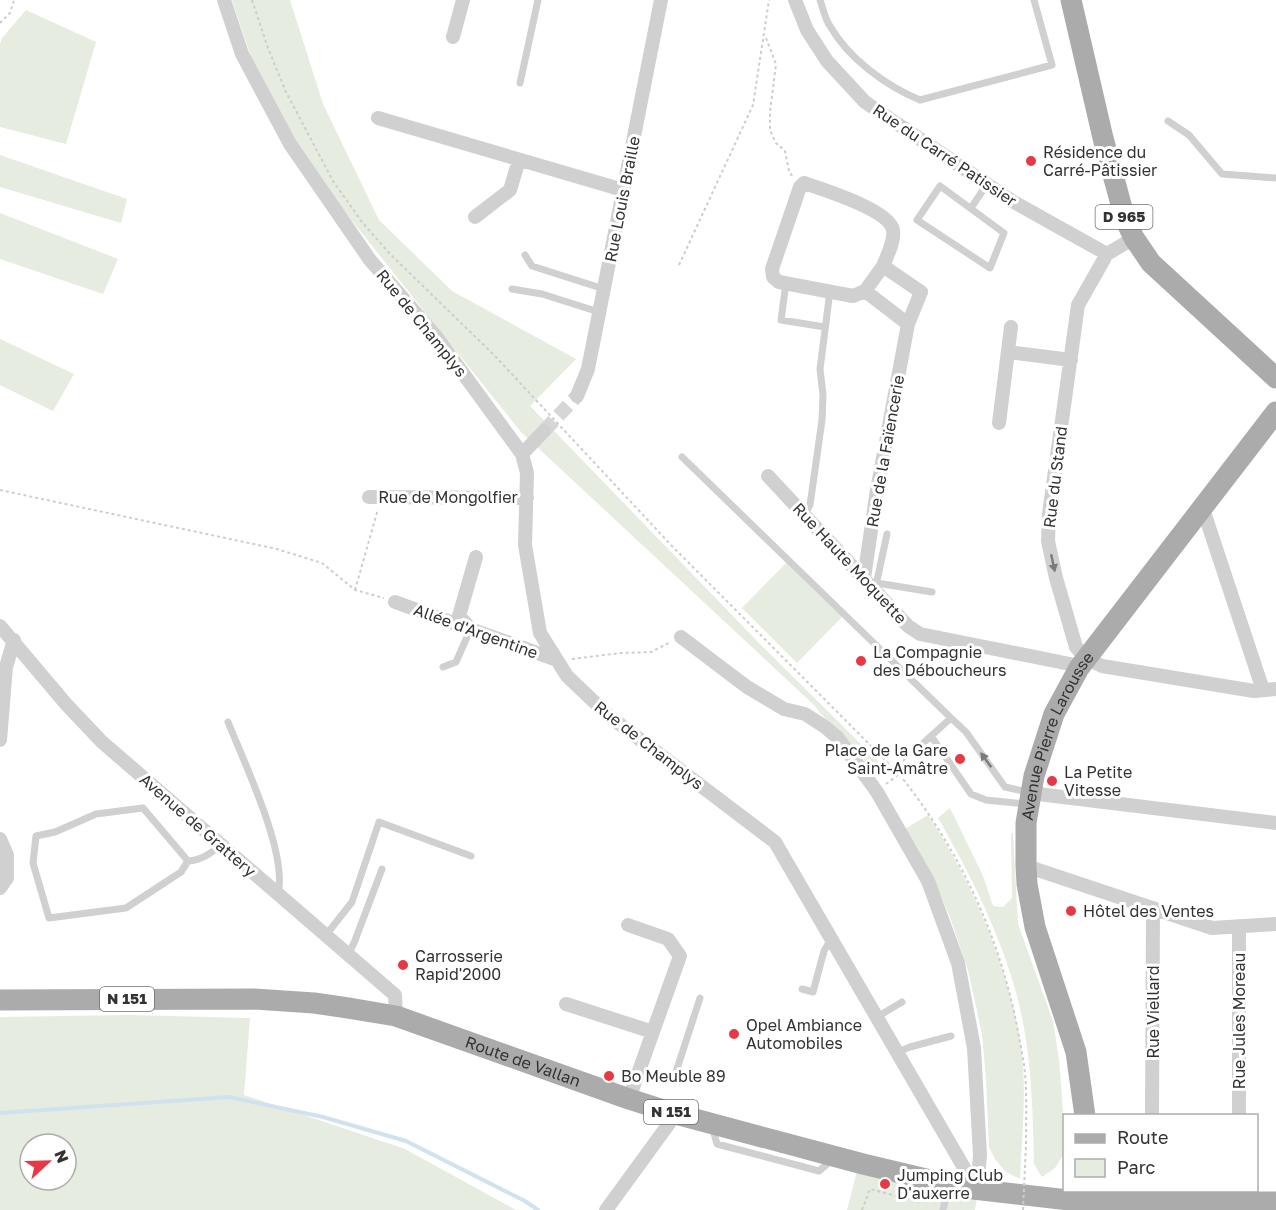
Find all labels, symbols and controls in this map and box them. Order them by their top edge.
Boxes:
street label: Rue du Carré Patissier [869,99,1021,211]
street label: Rue Louis Braille [600,134,644,264]
place label: Résidence du Carré-Pâtissier [1043,142,1157,180]
marker: Résidence du Carré-Pâtissier [1024,154,1038,168]
road number: D 965 [1096,205,1152,229]
street label: Rue de Champlys [372,265,472,381]
street label: Rue de la Faïencerie [862,373,908,529]
street label: Rue du Stand [1039,425,1071,529]
street label: Rue de Mongolfier [378,487,518,507]
street label: Rue Haute Moquette [789,498,911,628]
one-way arrow [1049,554,1058,573]
street label: Allée d'Argentine [411,599,541,663]
place label: La Compagnie des Déboucheurs [873,642,1006,680]
street label: Avenue Pierre Larousse [1017,648,1098,822]
marker: La Compagnie des Déboucheurs [854,654,868,668]
street label: Rue de Champlys [591,696,707,794]
place label: Place de la Gare Saint-Amâtre [824,740,948,778]
marker: Place de la Gare Saint-Amâtre [953,752,967,766]
one-way arrow [980,752,992,767]
place label: La Petite Vitesse [1064,762,1132,800]
street label: Avenue de Grattery [136,769,260,881]
marker: La Petite Vitesse [1045,774,1059,788]
place label: Hôtel des Ventes [1083,901,1214,921]
marker: Hôtel des Ventes [1064,904,1078,918]
place label: Carrosserie Rapid'2000 [415,946,503,984]
street label: Rue Jules Moreau [1229,953,1249,1089]
marker: Carrosserie Rapid'2000 [396,958,410,972]
street label: Rue Viellard [1143,965,1163,1059]
road number: N 151 [100,987,154,1011]
place label: Opel Ambiance Automobiles [746,1015,862,1053]
marker: Opel Ambiance Automobiles [727,1027,741,1041]
street label: Route de Vallan [463,1032,583,1091]
place label: Bo Meuble 89 [621,1066,726,1086]
marker: Bo Meuble 89 [602,1069,616,1083]
road number: N 151 [644,1100,698,1124]
legend [1063,1114,1258,1192]
text: Route [1117,1126,1168,1148]
north arrow [18,1132,78,1192]
text: N [50,1147,73,1166]
text: Parc [1117,1156,1156,1178]
place label: Jumping Club D'auxerre [897,1165,1003,1203]
marker: Jumping Club D'auxerre [878,1177,892,1191]

